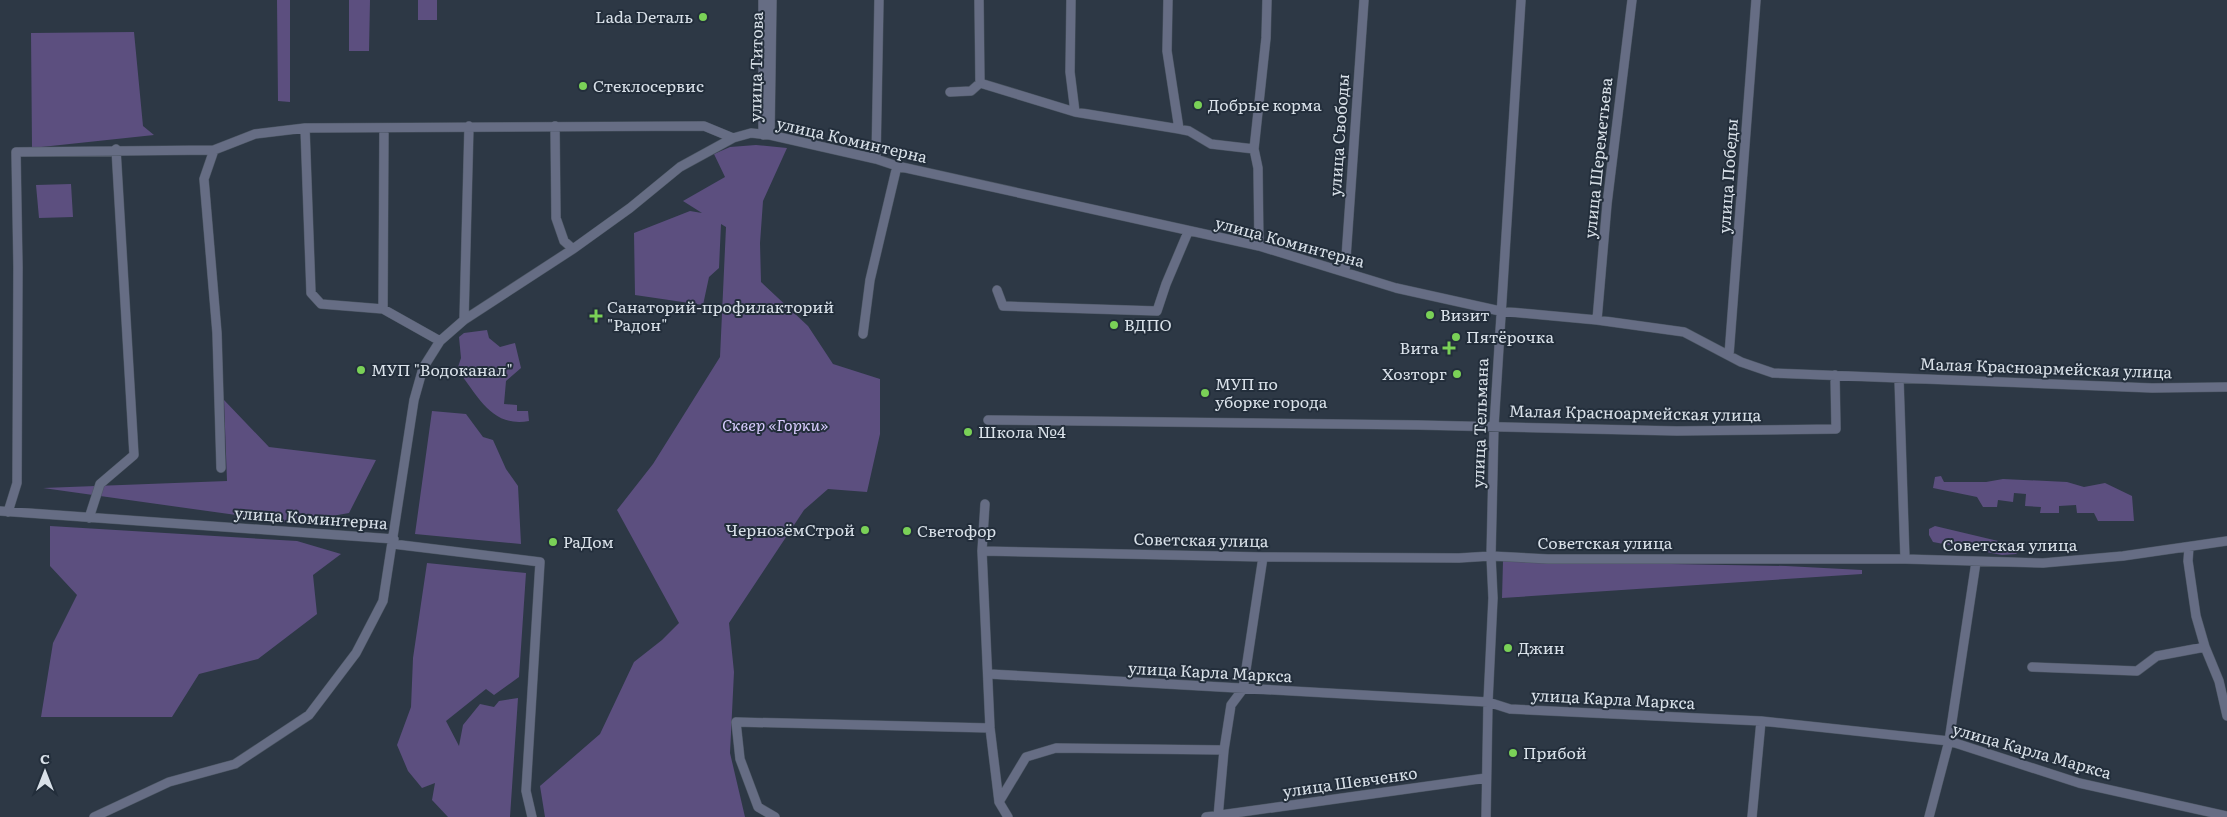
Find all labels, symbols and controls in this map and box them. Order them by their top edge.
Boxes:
place label: Lada Dеталь [595,4,693,28]
marker: Lada Dеталь [697,11,709,23]
street label: улица Титова [742,11,768,122]
place label: Стеклосервис [593,73,704,97]
street label: улица Свободы [1322,73,1354,197]
street label: улица Шереметьева [1577,76,1617,240]
marker: Стеклосервис [577,80,589,92]
place label: Добрые корма [1208,92,1322,116]
marker: Добрые корма [1192,99,1204,111]
street label: улица Коминтерна [774,110,930,168]
street label: улица Победы [1711,118,1743,234]
street label: улица Коминтерна [1213,209,1368,273]
place label: Санаторий-профилакторий "Радон" [607,294,834,336]
place label: Визит [1440,302,1490,326]
marker: Санаторий-профилакторий "Радон" [589,309,603,323]
marker: Визит [1424,309,1436,321]
place label: ВДПО [1124,312,1172,336]
marker: ВДПО [1108,319,1120,331]
place label: Пятёрочка [1466,324,1554,348]
marker: Пятёрочка [1450,331,1462,343]
place label: Вита [1400,335,1439,359]
marker: Вита [1443,342,1455,354]
street label: Малая Красноармейская улица [1919,351,2173,383]
place label: МУП "Водоканал" [371,357,513,381]
street label: улица Тельмана [1465,357,1493,489]
place label: Хозторг [1382,361,1447,385]
marker: МУП "Водоканал" [355,364,367,376]
marker: Хозторг [1451,368,1463,380]
place label: МУП по уборке города [1215,371,1328,413]
marker: МУП по уборке города [1199,387,1211,399]
street label: Малая Красноармейская улица [1509,398,1762,426]
park label: Сквер «Горки» [722,412,828,436]
place label: Школа №4 [978,419,1066,443]
marker: Школа №4 [962,426,974,438]
street label: улица Коминтерна [233,500,389,534]
place label: ЧернозёмСтрой [726,517,855,541]
place label: Светофор [917,518,996,542]
marker: ЧернозёмСтрой [859,524,871,536]
marker: Светофор [901,525,913,537]
street label: Советская улица [1133,526,1269,552]
place label: РаДом [563,529,614,553]
street label: Советская улица [1538,530,1673,554]
street label: Советская улица [1943,532,2078,556]
marker: РаДом [547,536,559,548]
place label: Джин [1518,635,1565,659]
marker: Джин [1502,642,1514,654]
street label: улица Карла Маркса [1127,655,1293,687]
street label: улица Карла Маркса [1530,682,1696,714]
street label: улица Карла Маркса [1950,716,2115,784]
place label: Прибой [1523,740,1587,764]
north arrow [20,747,70,797]
marker: Прибой [1507,747,1519,759]
text: С [40,748,50,768]
street label: улица Шевченко [1281,760,1419,802]

